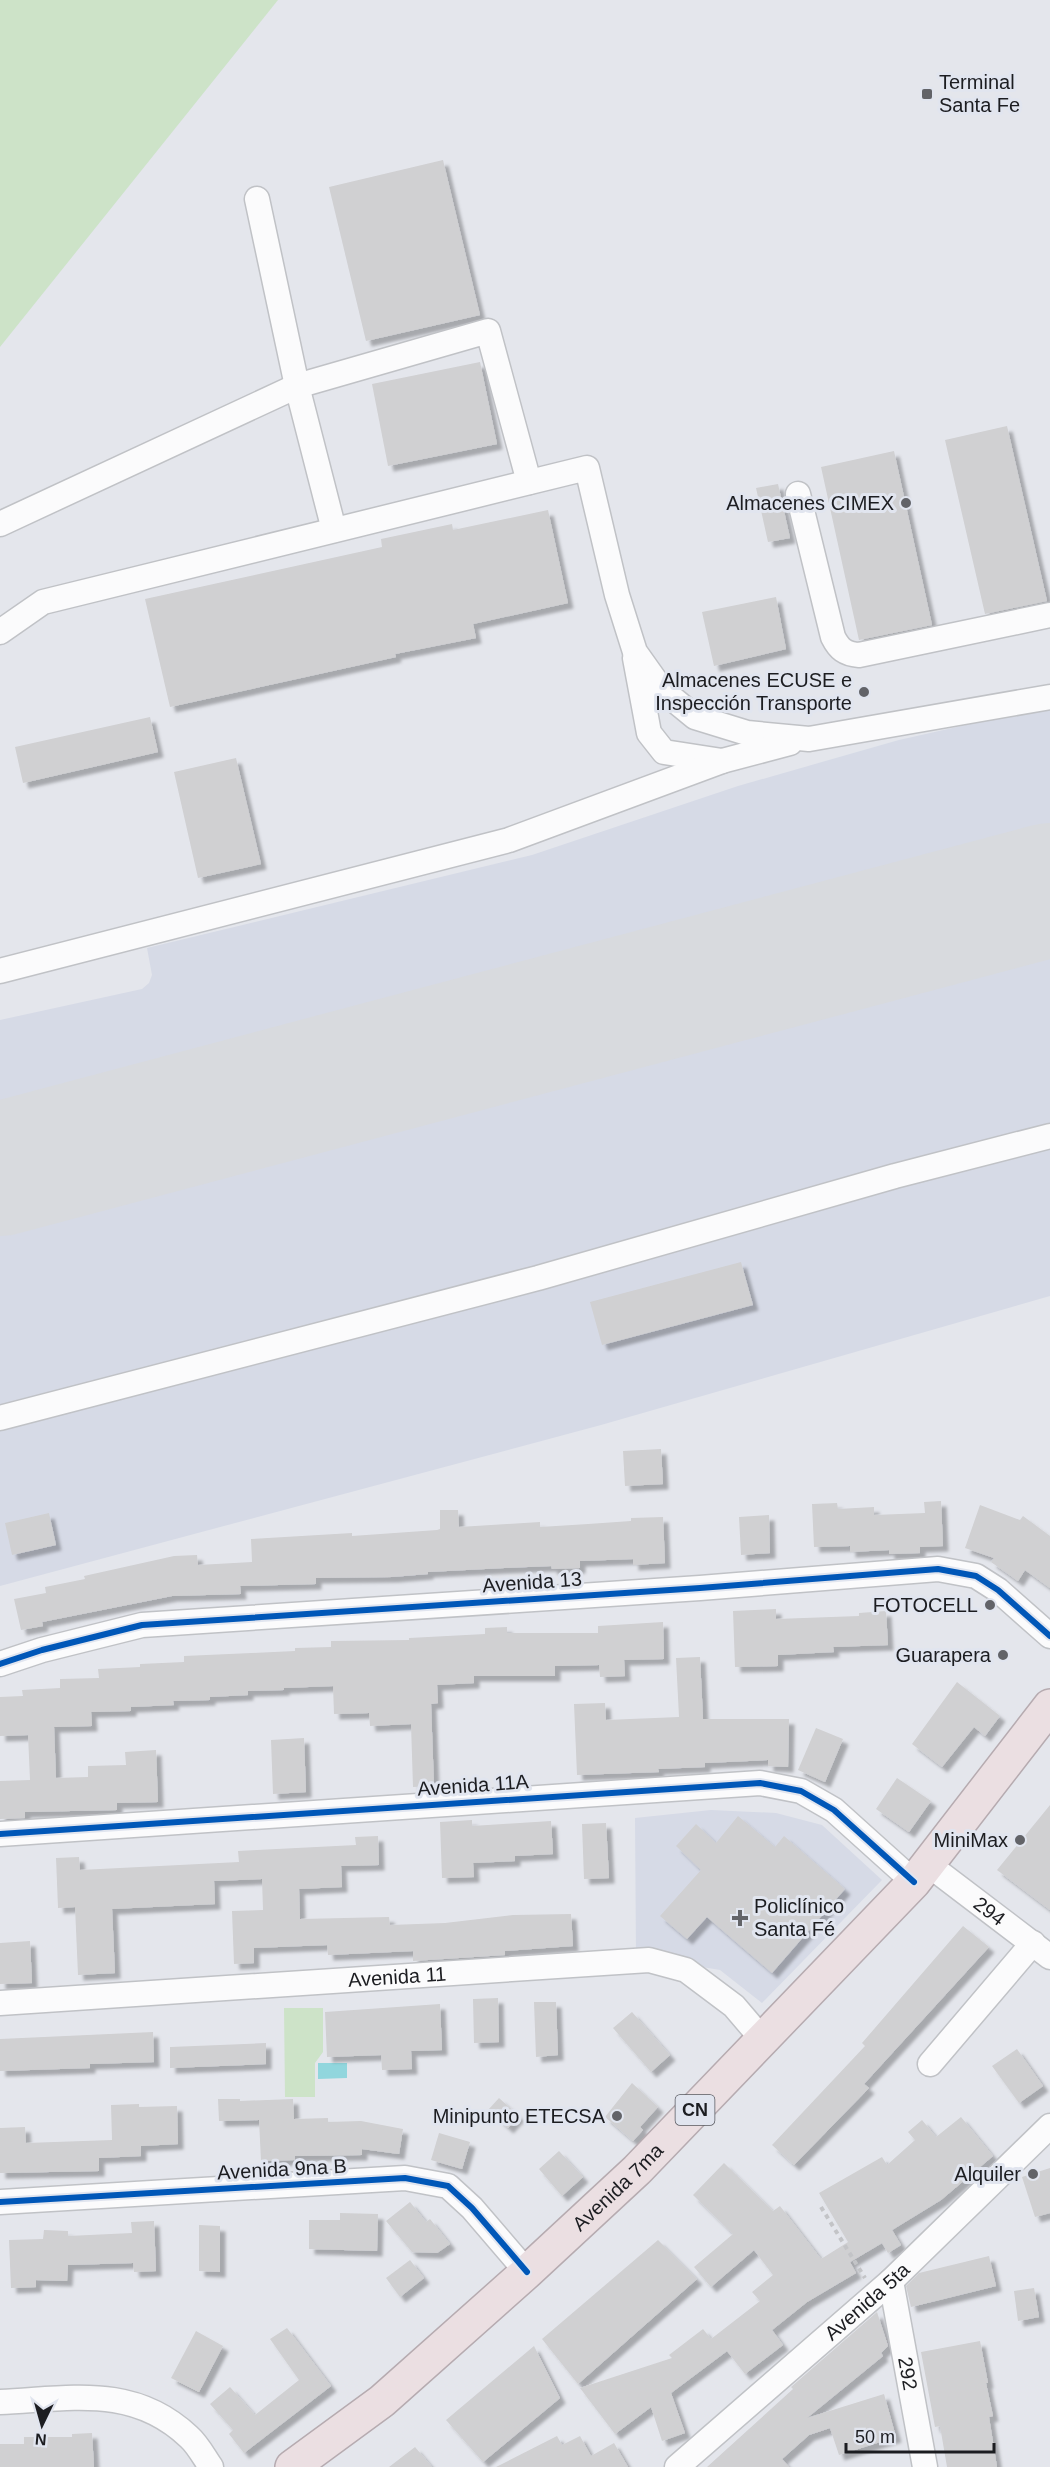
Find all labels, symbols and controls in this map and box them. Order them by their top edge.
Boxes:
place label: Terminal Santa Fe [939,71,1020,116]
marker: Terminal Santa Fe [920,87,934,101]
place label: Almacenes CIMEX [726,492,894,514]
marker: Almacenes CIMEX [899,496,913,510]
place label: Almacenes ECUSE e Inspección Transporte [655,669,852,714]
marker: Almacenes ECUSE e Inspección Transporte [857,685,871,699]
street label: Avenida 13 [481,1568,583,1596]
place label: FOTOCELL [873,1594,978,1616]
marker: FOTOCELL [983,1598,997,1612]
place label: Guarapera [895,1644,992,1666]
marker: Guarapera [996,1648,1010,1662]
street label: Avenida 11A [417,1770,530,1800]
place label: MiniMax [934,1829,1008,1851]
marker: MiniMax [1013,1833,1027,1847]
street label: 294 [970,1892,1009,1930]
place label: Policlínico Santa Fé [754,1895,844,1940]
marker: Policlínico Santa Fé [731,1909,749,1927]
street label: Avenida 11 [347,1962,447,1991]
road number: CN [676,2095,714,2125]
place label: Minipunto ETECSA [433,2105,606,2127]
marker: Minipunto ETECSA [610,2109,624,2123]
street label: Avenida 7ma [568,2138,668,2235]
street label: Avenida 9na B [217,2155,347,2183]
place label: Alquiler [954,2163,1021,2185]
marker: Alquiler [1026,2167,1040,2181]
street label: Avenida 5ta [820,2258,914,2345]
street label: 292 [894,2355,922,2392]
north arrow [12,2395,72,2455]
scale bar [846,2416,994,2454]
text: 50 m [855,2427,895,2447]
text: N [34,2430,47,2448]

